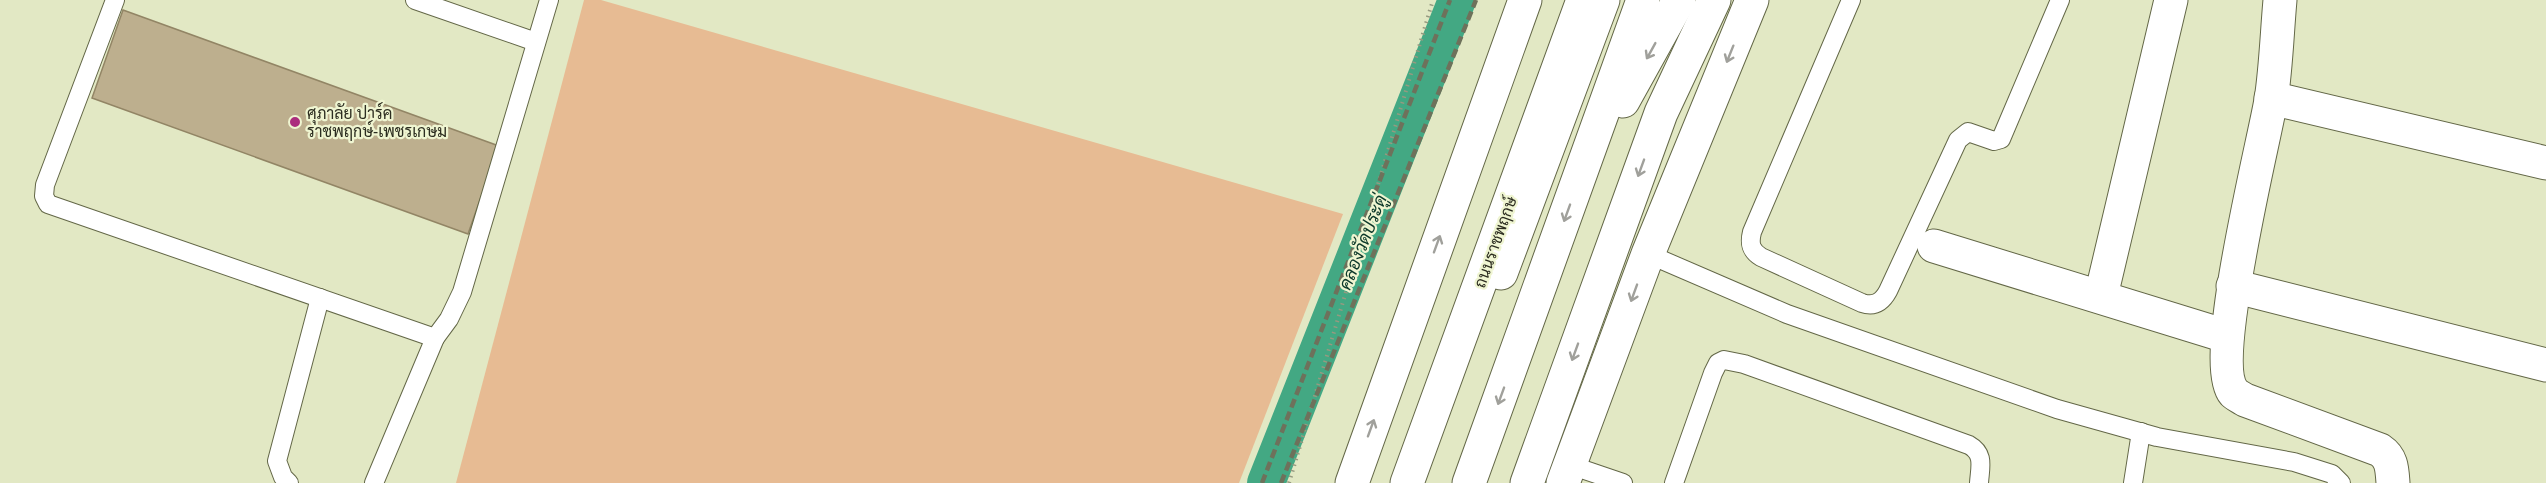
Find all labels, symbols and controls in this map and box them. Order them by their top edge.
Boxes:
one-way arrow [1645,42,1657,59]
one-way arrow [1724,44,1735,63]
place label: ศุภาลัย ปาร์ค ราชพฤกษ์-เพชรเกษม [307,101,447,142]
marker: ศุภาลัย ปาร์ค ราชพฤกษ์-เพชรเกษม [288,115,302,129]
one-way arrow [1635,158,1646,177]
water label: คลองวัดประดู่ [1332,190,1394,294]
street label: ถนนราชพฤกษ์ [1467,193,1522,291]
one-way arrow [1560,203,1571,222]
one-way arrow [1433,235,1444,254]
one-way arrow [1628,284,1639,302]
one-way arrow [1568,342,1579,360]
one-way arrow [1494,387,1505,405]
one-way arrow [1367,419,1378,438]

